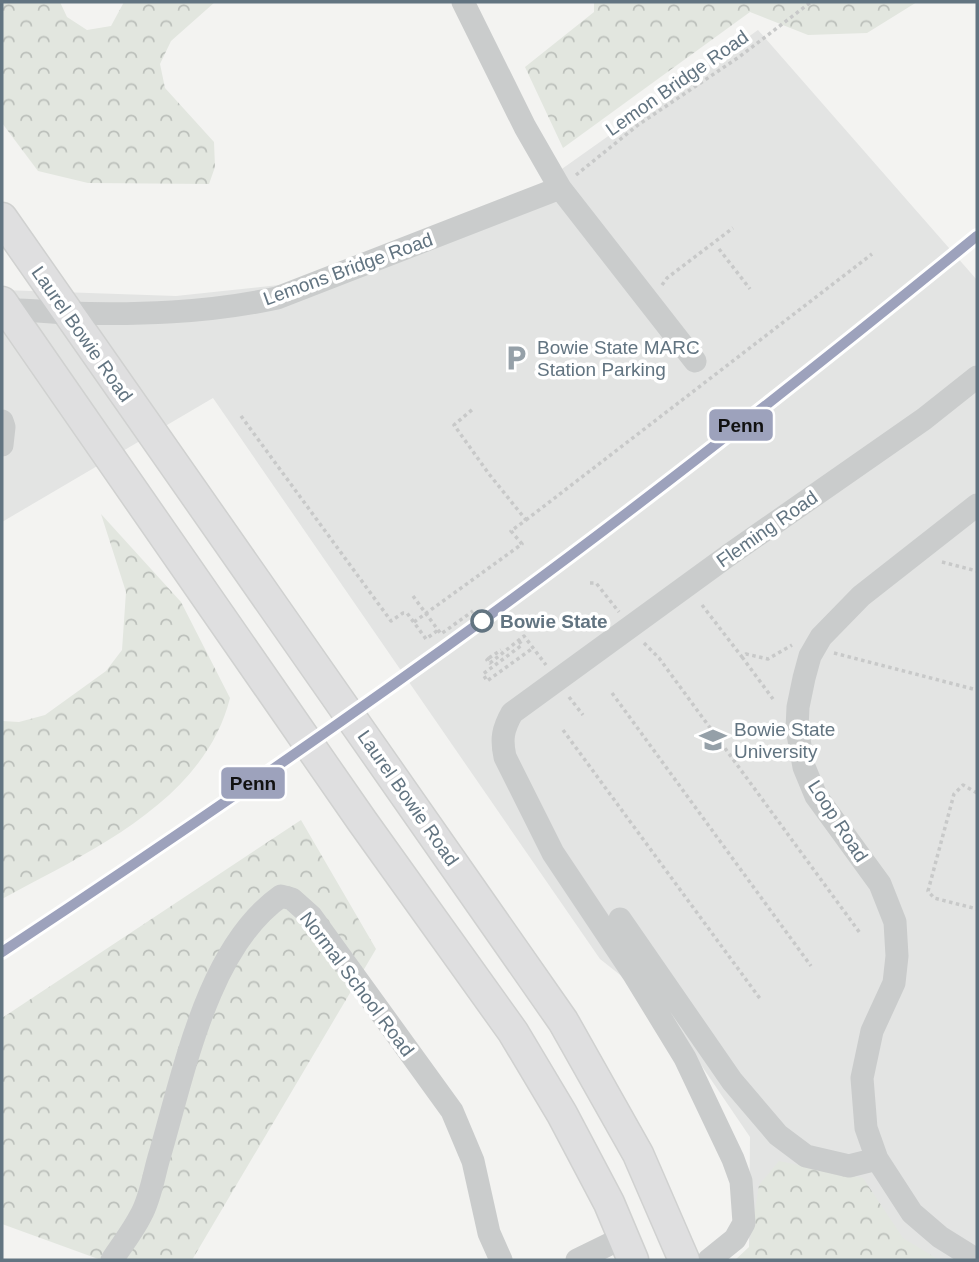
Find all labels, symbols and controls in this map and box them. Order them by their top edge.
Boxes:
street label: Lemon Bridge Road [602,26,752,140]
street label: Lemons Bridge Road [261,229,435,309]
street label: Laurel Bowie Road [27,262,137,406]
place label: Bowie State MARC Station Parking [537,337,700,380]
parking icon: Bowie State MARC Station Parking [501,343,531,373]
line badge: Penn [708,408,774,442]
text: Penn [718,415,764,436]
street label: Fleming Road [713,486,821,572]
marker: Bowie State [471,610,493,632]
place label: Bowie State [500,611,608,632]
place label: Bowie State University [734,719,835,762]
school or university icon: Bowie State University [698,725,728,755]
street label: Laurel Bowie Road [353,726,463,870]
line badge: Penn [220,766,286,800]
text: Penn [230,773,276,794]
street label: Loop Road [804,776,872,866]
street label: Normal School Road [296,908,418,1060]

